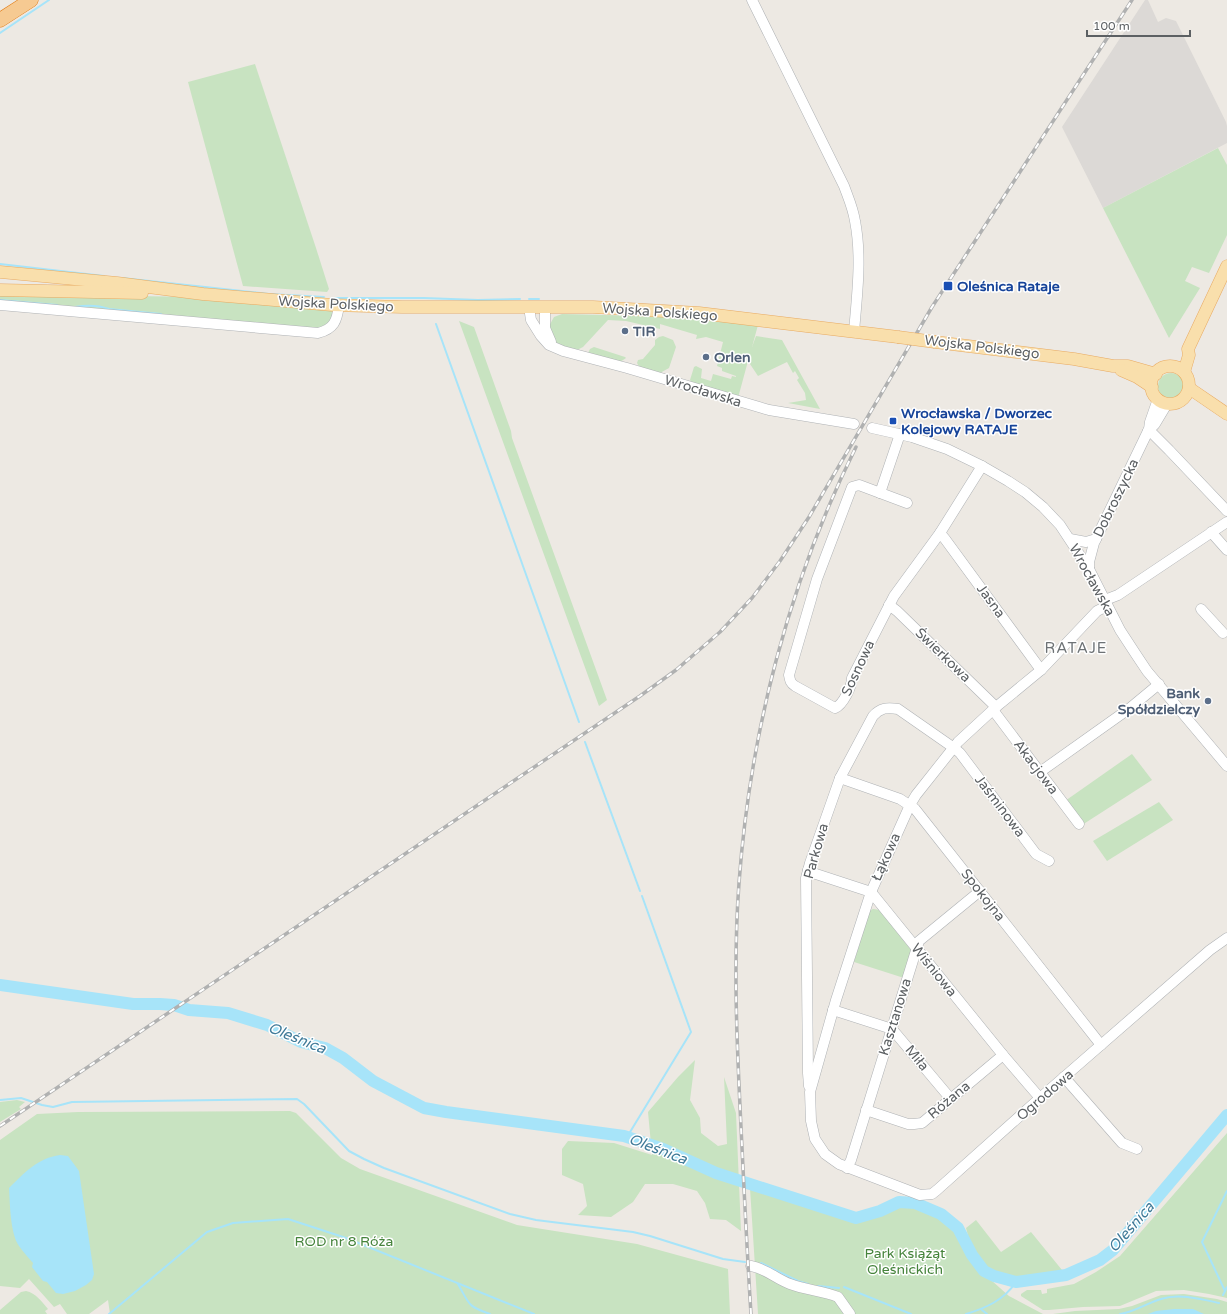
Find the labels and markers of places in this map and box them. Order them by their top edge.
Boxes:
place label: Oleśnica Rataje [957,278,1060,295]
marker: Oleśnica Rataje [942,280,954,292]
place label: TIR [632,323,656,340]
marker: TIR [620,326,630,336]
place label: Orlen [714,349,751,366]
marker: Orlen [701,352,711,362]
place label: Wrocławska / Dworzec Kolejowy RATAJE [901,405,1053,438]
marker: Wrocławska / Dworzec Kolejowy RATAJE [888,416,898,426]
place label: Bank Spółdzielczy [1118,685,1200,718]
marker: Bank Spółdzielczy [1203,696,1213,706]

